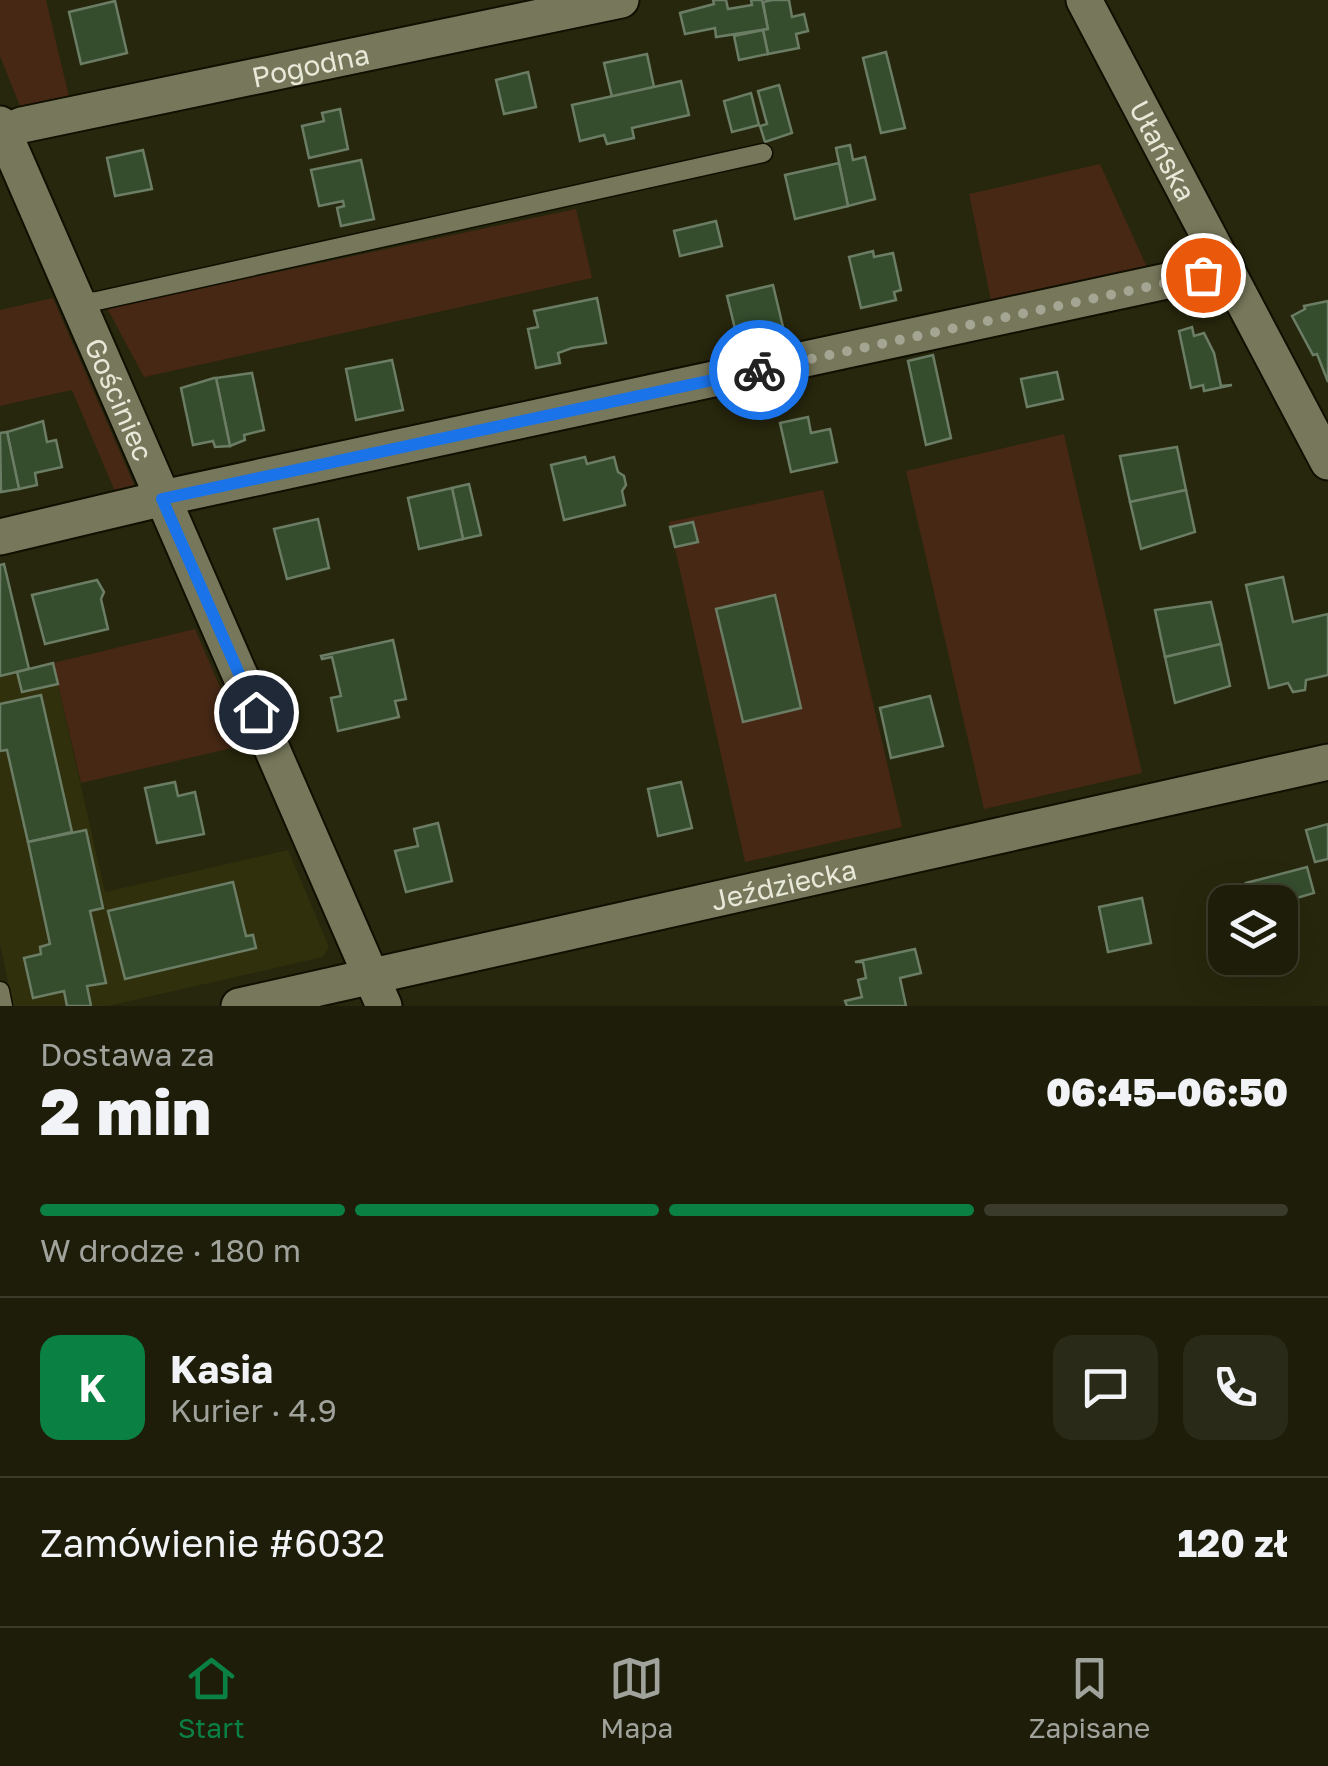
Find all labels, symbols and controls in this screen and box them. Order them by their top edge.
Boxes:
street label: Pogodna [249,36,372,93]
street label: Ułańska [1123,94,1203,206]
pin [1161,233,1246,318]
icon: bag [1176,248,1231,303]
courier [709,320,809,420]
street label: Gościniec [79,333,161,465]
icon: bike [732,343,787,398]
pin [214,670,299,755]
icon: home [229,685,284,740]
street label: Jeździecka [708,852,859,916]
map controls [1208,885,1298,975]
button: layers [1208,885,1298,975]
text: Dostawa za [40,1035,215,1073]
text: 06:45–06:50 [1046,1069,1288,1114]
text: 2 min [40,1071,211,1149]
text: W drodze · 180 m [40,1231,301,1269]
button: chat [1053,1335,1158,1440]
button: phone [1183,1335,1288,1440]
text: Kasia [170,1346,273,1391]
text: K [79,1365,106,1410]
text: Kurier · 4.9 [170,1391,337,1429]
text: Zamówienie #6032 [40,1520,385,1565]
text: 120 zł [1177,1520,1288,1565]
tab: Start [178,1651,245,1744]
tab: Mapa [600,1651,673,1744]
tab: Zapisane [1029,1651,1150,1744]

